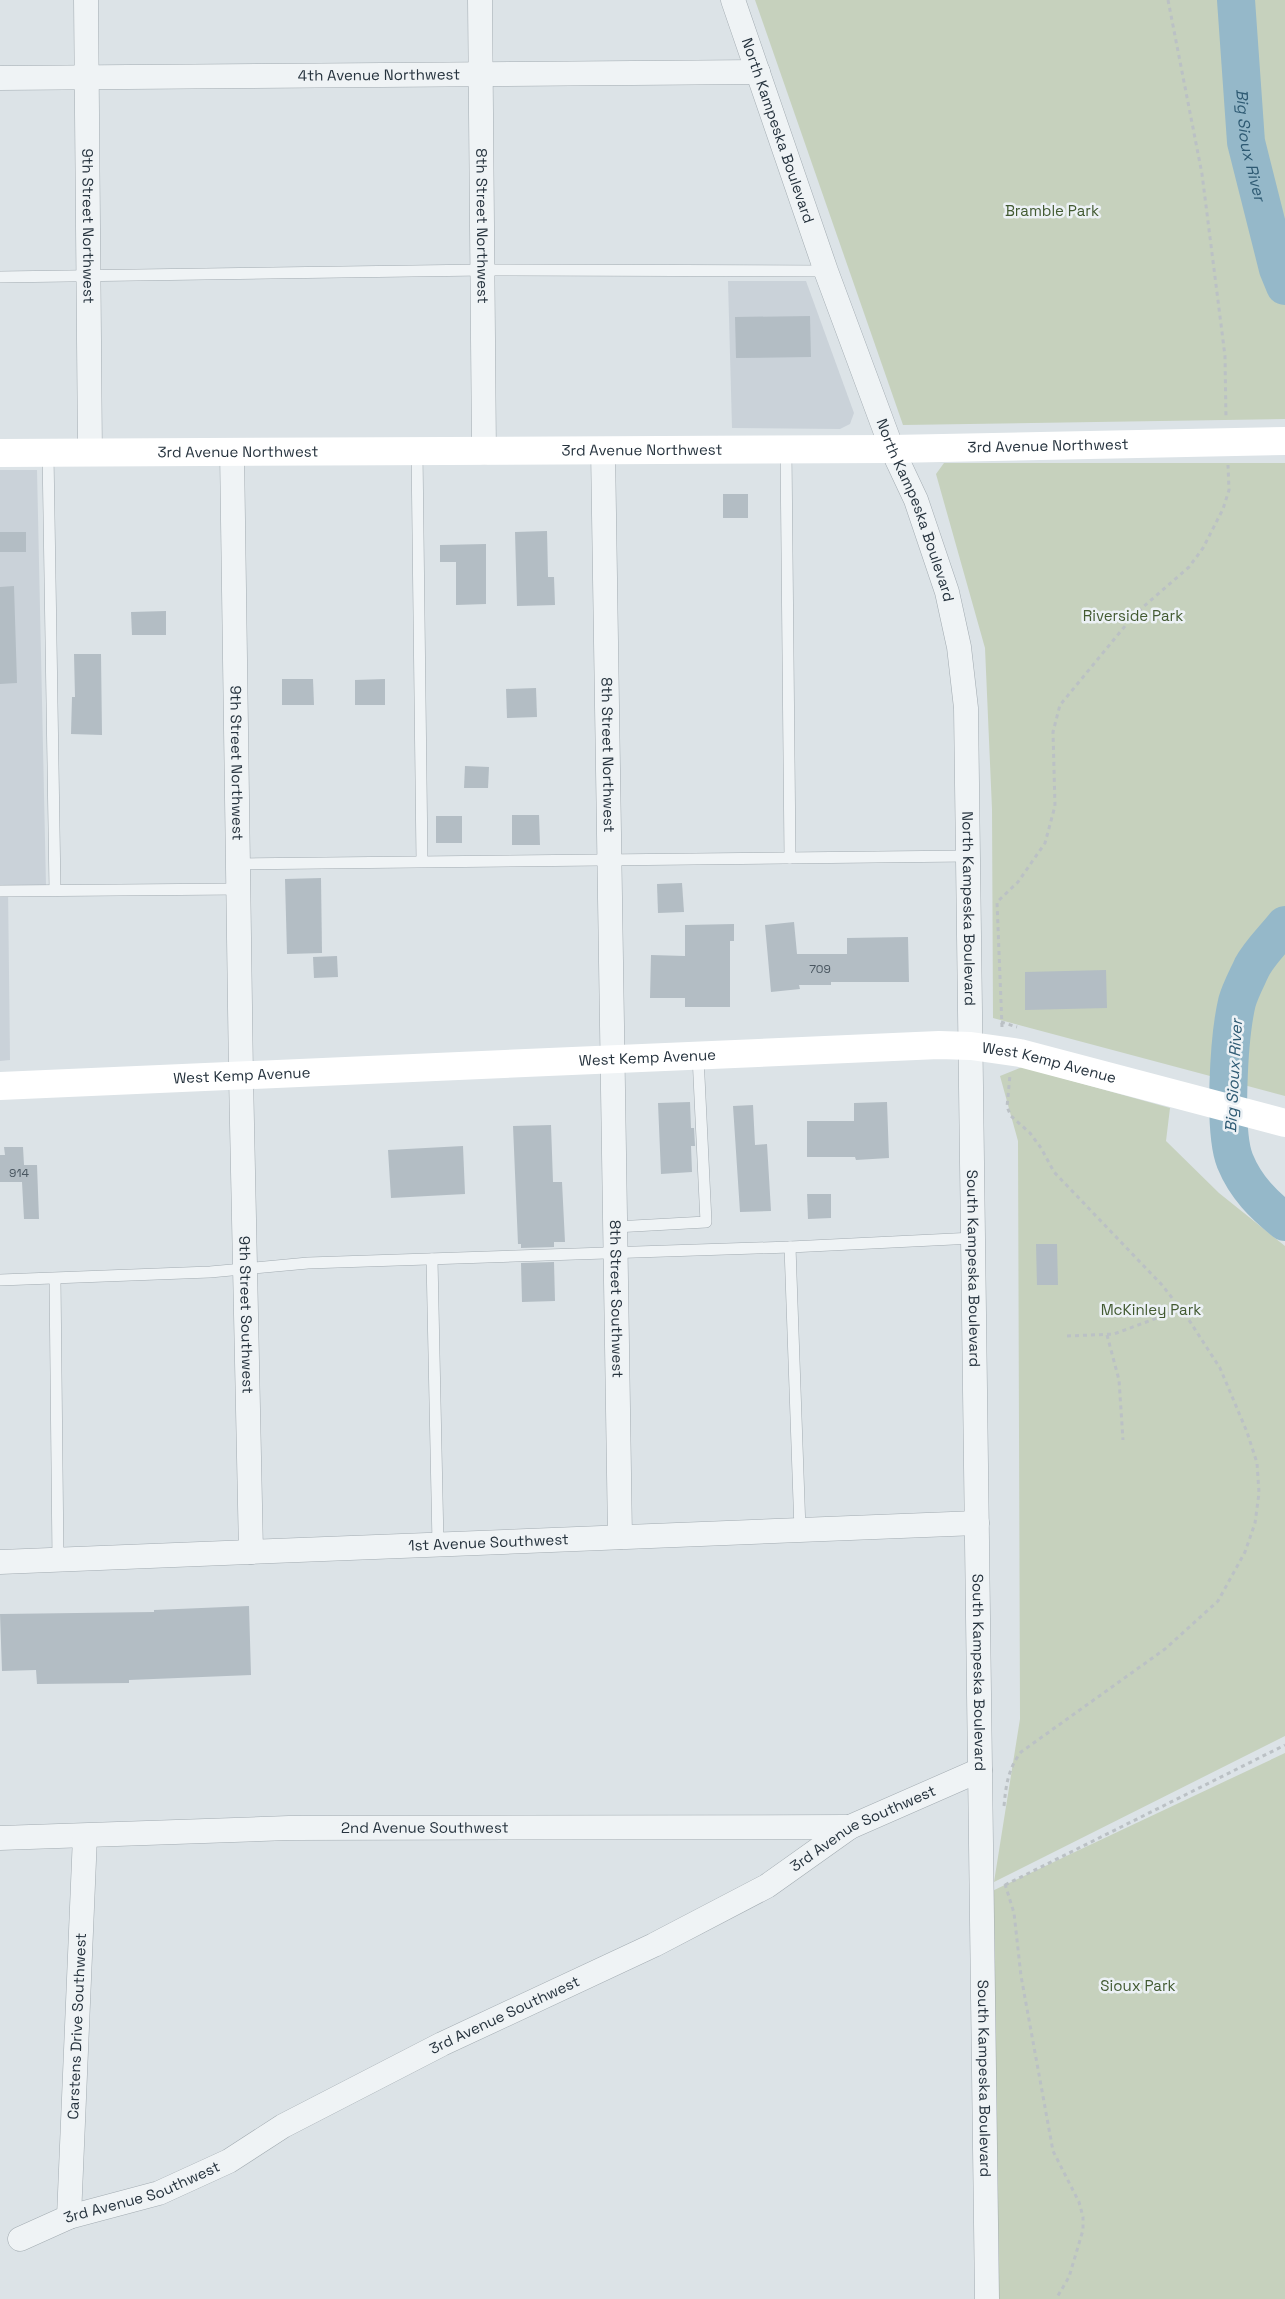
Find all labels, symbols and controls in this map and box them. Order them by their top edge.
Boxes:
street label: North Kampeska Boulevard [738,35,819,226]
street label: 4th Avenue Northwest [298,64,460,85]
water label: Big Sioux River [1231,88,1271,205]
street label: 9th Street Northwest [78,148,99,304]
street label: 8th Street Northwest [472,148,493,304]
park label: Bramble Park [1005,201,1099,220]
street label: North Kampeska Boulevard [873,416,959,603]
street label: 3rd Avenue Northwest [967,434,1129,456]
street label: 3rd Avenue Northwest [561,440,723,459]
street label: 3rd Avenue Northwest [157,442,319,461]
park label: Riverside Park [1083,606,1183,625]
street label: 8th Street Northwest [598,677,619,833]
street label: 9th Street Northwest [226,685,248,841]
street label: North Kampeska Boulevard [958,811,980,1006]
house number: 709 [809,961,831,977]
water label: Big Sioux River [1220,1017,1247,1133]
street label: West Kemp Avenue [981,1038,1119,1087]
street label: West Kemp Avenue [578,1045,716,1070]
street label: West Kemp Avenue [173,1062,311,1087]
house number: 914 [9,1165,29,1181]
street label: South Kampeska Boulevard [963,1170,985,1367]
street label: 8th Street Southwest [606,1220,628,1378]
street label: 9th Street Southwest [235,1236,258,1394]
park label: McKinley Park [1101,1300,1201,1319]
street label: 1st Avenue Southwest [408,1529,569,1555]
street label: South Kampeska Boulevard [968,1574,990,1771]
street label: 3rd Avenue Southwest [786,1781,938,1876]
street label: 2nd Avenue Southwest [341,1818,509,1837]
street label: Carstens Drive Southwest [63,1932,90,2120]
street label: 3rd Avenue Southwest [426,1971,583,2058]
park label: Sioux Park [1100,1976,1176,1995]
street label: South Kampeska Boulevard [974,1980,995,2177]
street label: 3rd Avenue Southwest [61,2156,223,2227]

